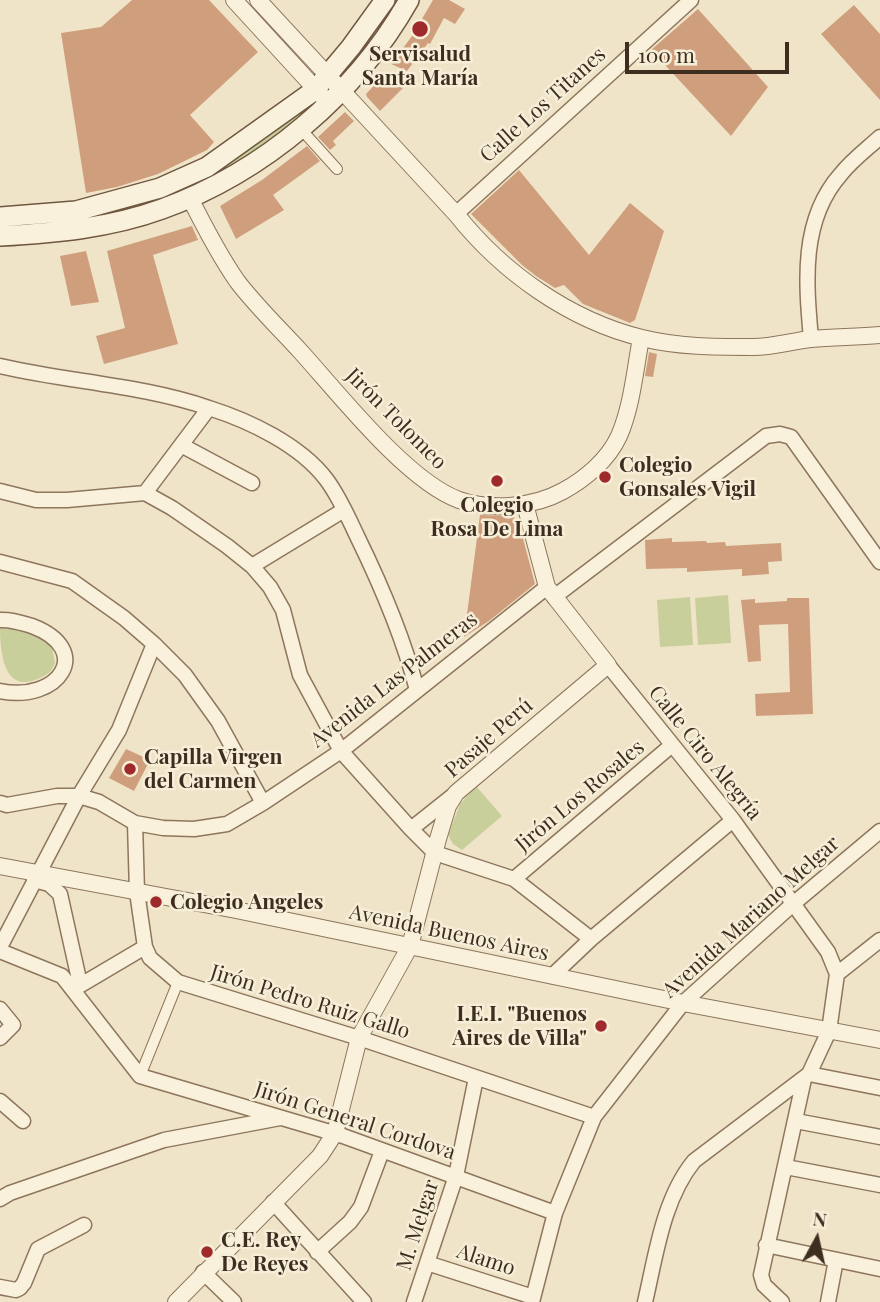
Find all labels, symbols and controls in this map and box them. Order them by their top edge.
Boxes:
marker: Servisalud Santa María [410,19,430,39]
scale bar [628,28,792,72]
text: 100 m [638,40,695,68]
place label: Servisalud Santa María [362,41,478,91]
street label: Calle Los Titanes [475,42,611,168]
street label: Jirón Tolomeo [340,363,452,475]
place label: Colegio Gonsales Vigil [619,452,756,502]
marker: Colegio Gonsales Vigil [597,469,613,485]
marker: Colegio Rosa De Lima [489,473,505,489]
place label: Colegio Rosa De Lima [431,492,563,542]
street label: Avenida Las Palmeras [305,607,483,753]
street label: Calle Ciro Alegría [643,681,767,825]
street label: Pasaje Perú [440,693,538,783]
street label: Jirón Los Rosales [510,735,650,857]
place label: Capilla Virgen del Carmen [144,744,282,794]
marker: Capilla Virgen del Carmen [122,761,138,777]
street label: Avenida Mariano Melgar [657,831,845,1003]
place label: Colegio Angeles [170,889,324,915]
marker: Colegio Angeles [148,894,164,910]
street label: Avenida Buenos Aires [347,900,551,966]
street label: Jirón Pedro Ruiz Gallo [207,960,413,1044]
place label: I.E.I. "Buenos Aires de Villa" [452,1001,587,1051]
marker: I.E.I. "Buenos Aires de Villa" [593,1018,609,1034]
street label: Jirón General Cordova [251,1077,459,1165]
street label: M. Melgar [391,1176,445,1274]
north arrow [782,1204,852,1274]
text: N [811,1204,829,1232]
place label: C.E. Rey De Reyes [221,1227,309,1277]
street label: Alamo [454,1239,518,1281]
marker: C.E. Rey De Reyes [199,1244,215,1260]

